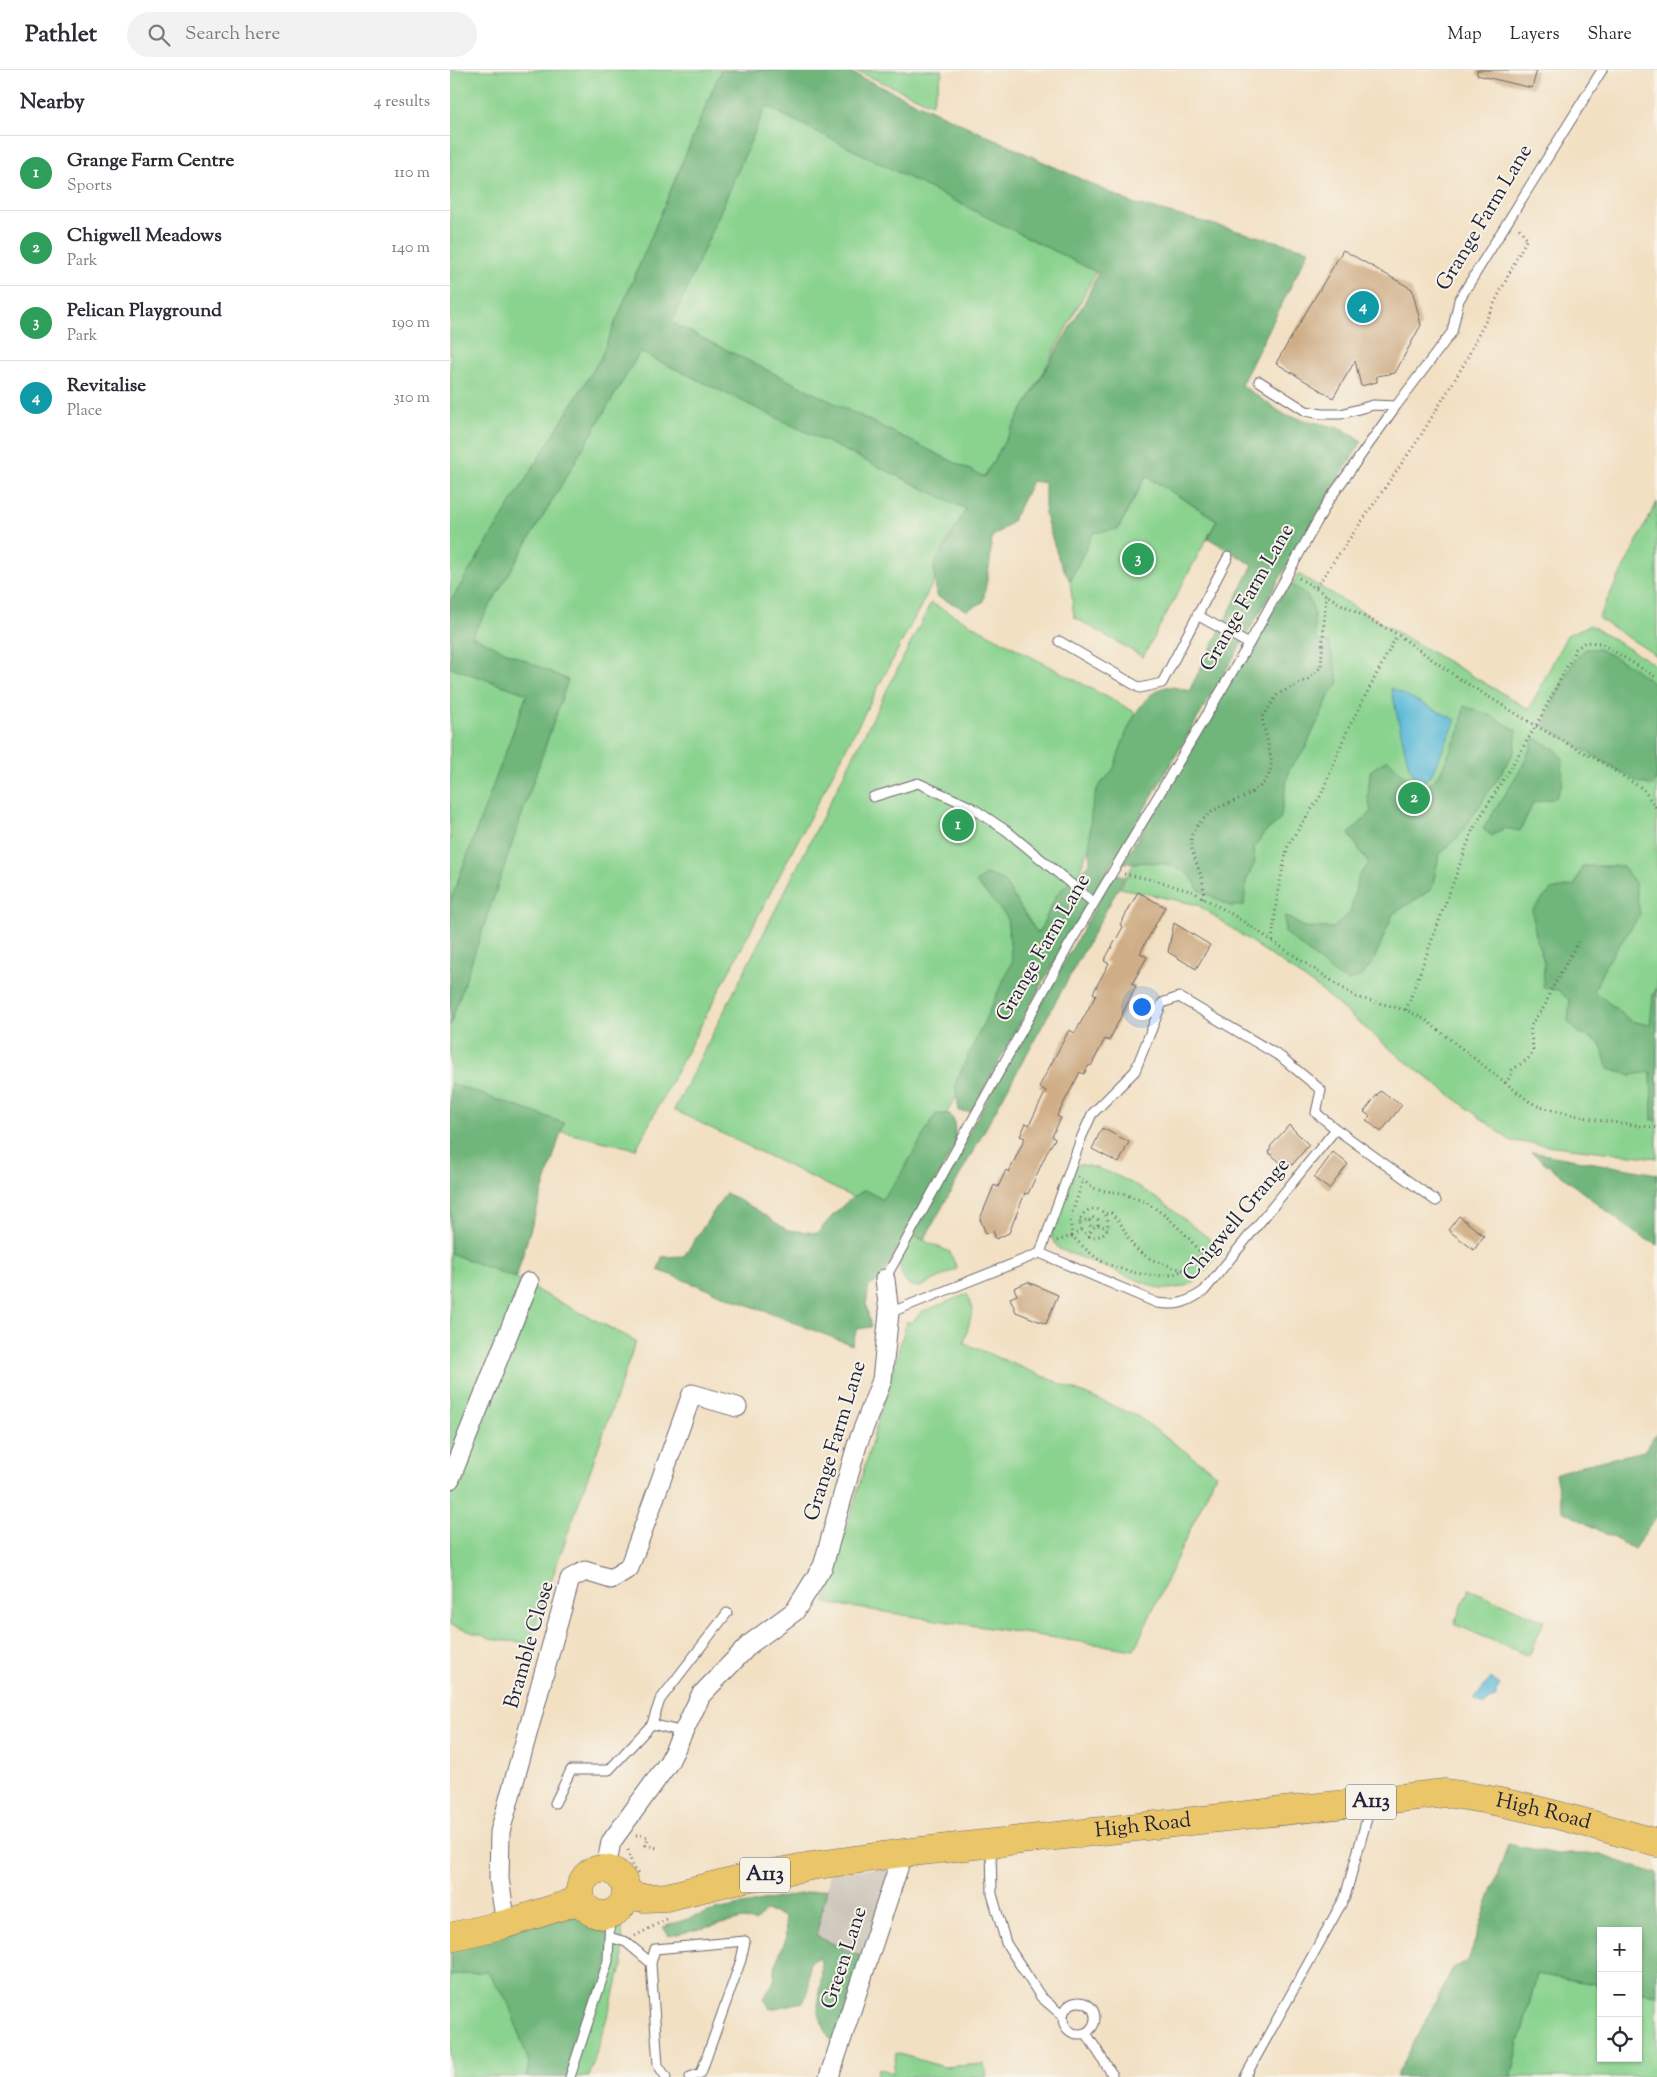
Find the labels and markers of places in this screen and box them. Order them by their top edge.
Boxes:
pin: 4 [1347,288,1379,326]
pin: 3 [1122,540,1154,578]
pin: 2 [1398,779,1430,817]
pin: 1 [942,806,974,844]

